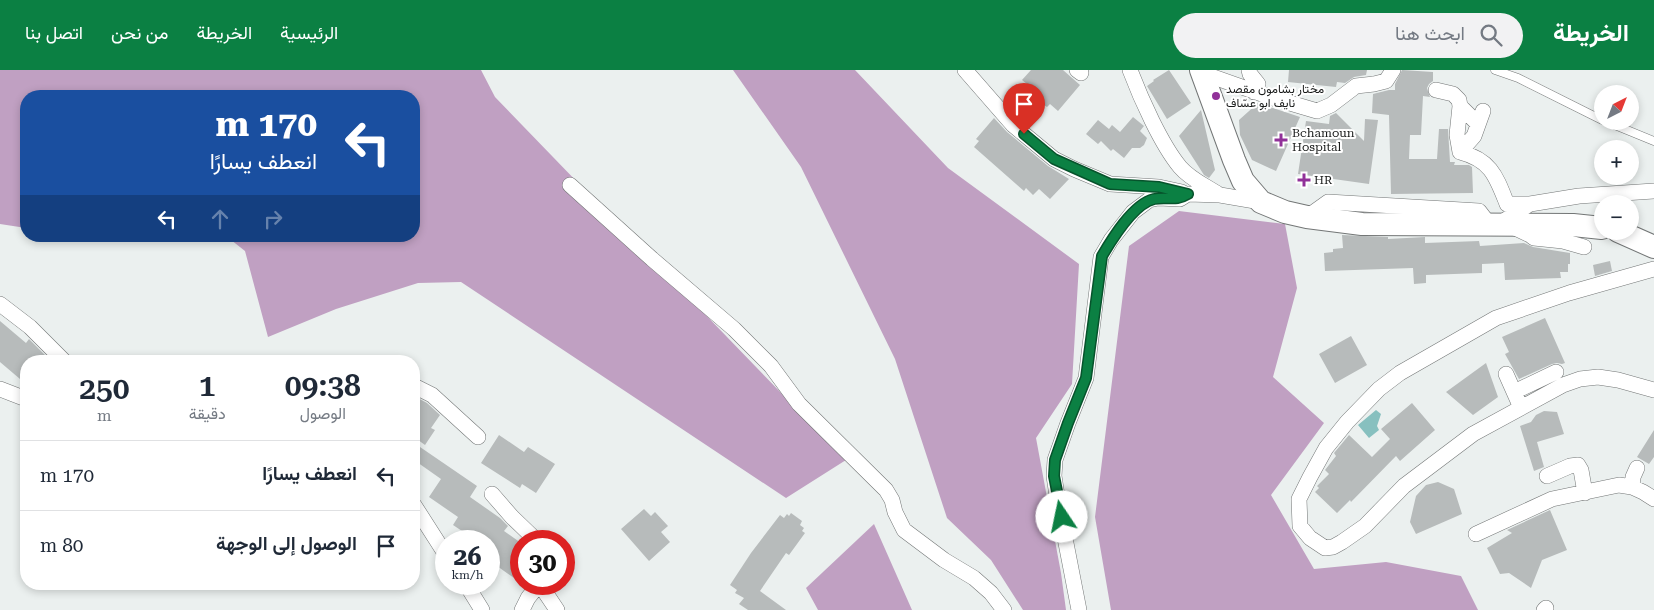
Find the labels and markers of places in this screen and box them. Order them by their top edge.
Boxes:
place label: مختار بشامون مقصد نايف ابو عسّاف [1226,82,1324,111]
pin [1003,83,1045,134]
marker: مختار بشامون مقصد نايف ابو عسّاف [1210,90,1222,102]
place label: Bchamoun Hospital [1292,126,1355,154]
marker: Bchamoun Hospital [1274,133,1288,147]
place label: HR [1314,173,1333,187]
marker: HR [1298,174,1310,186]

